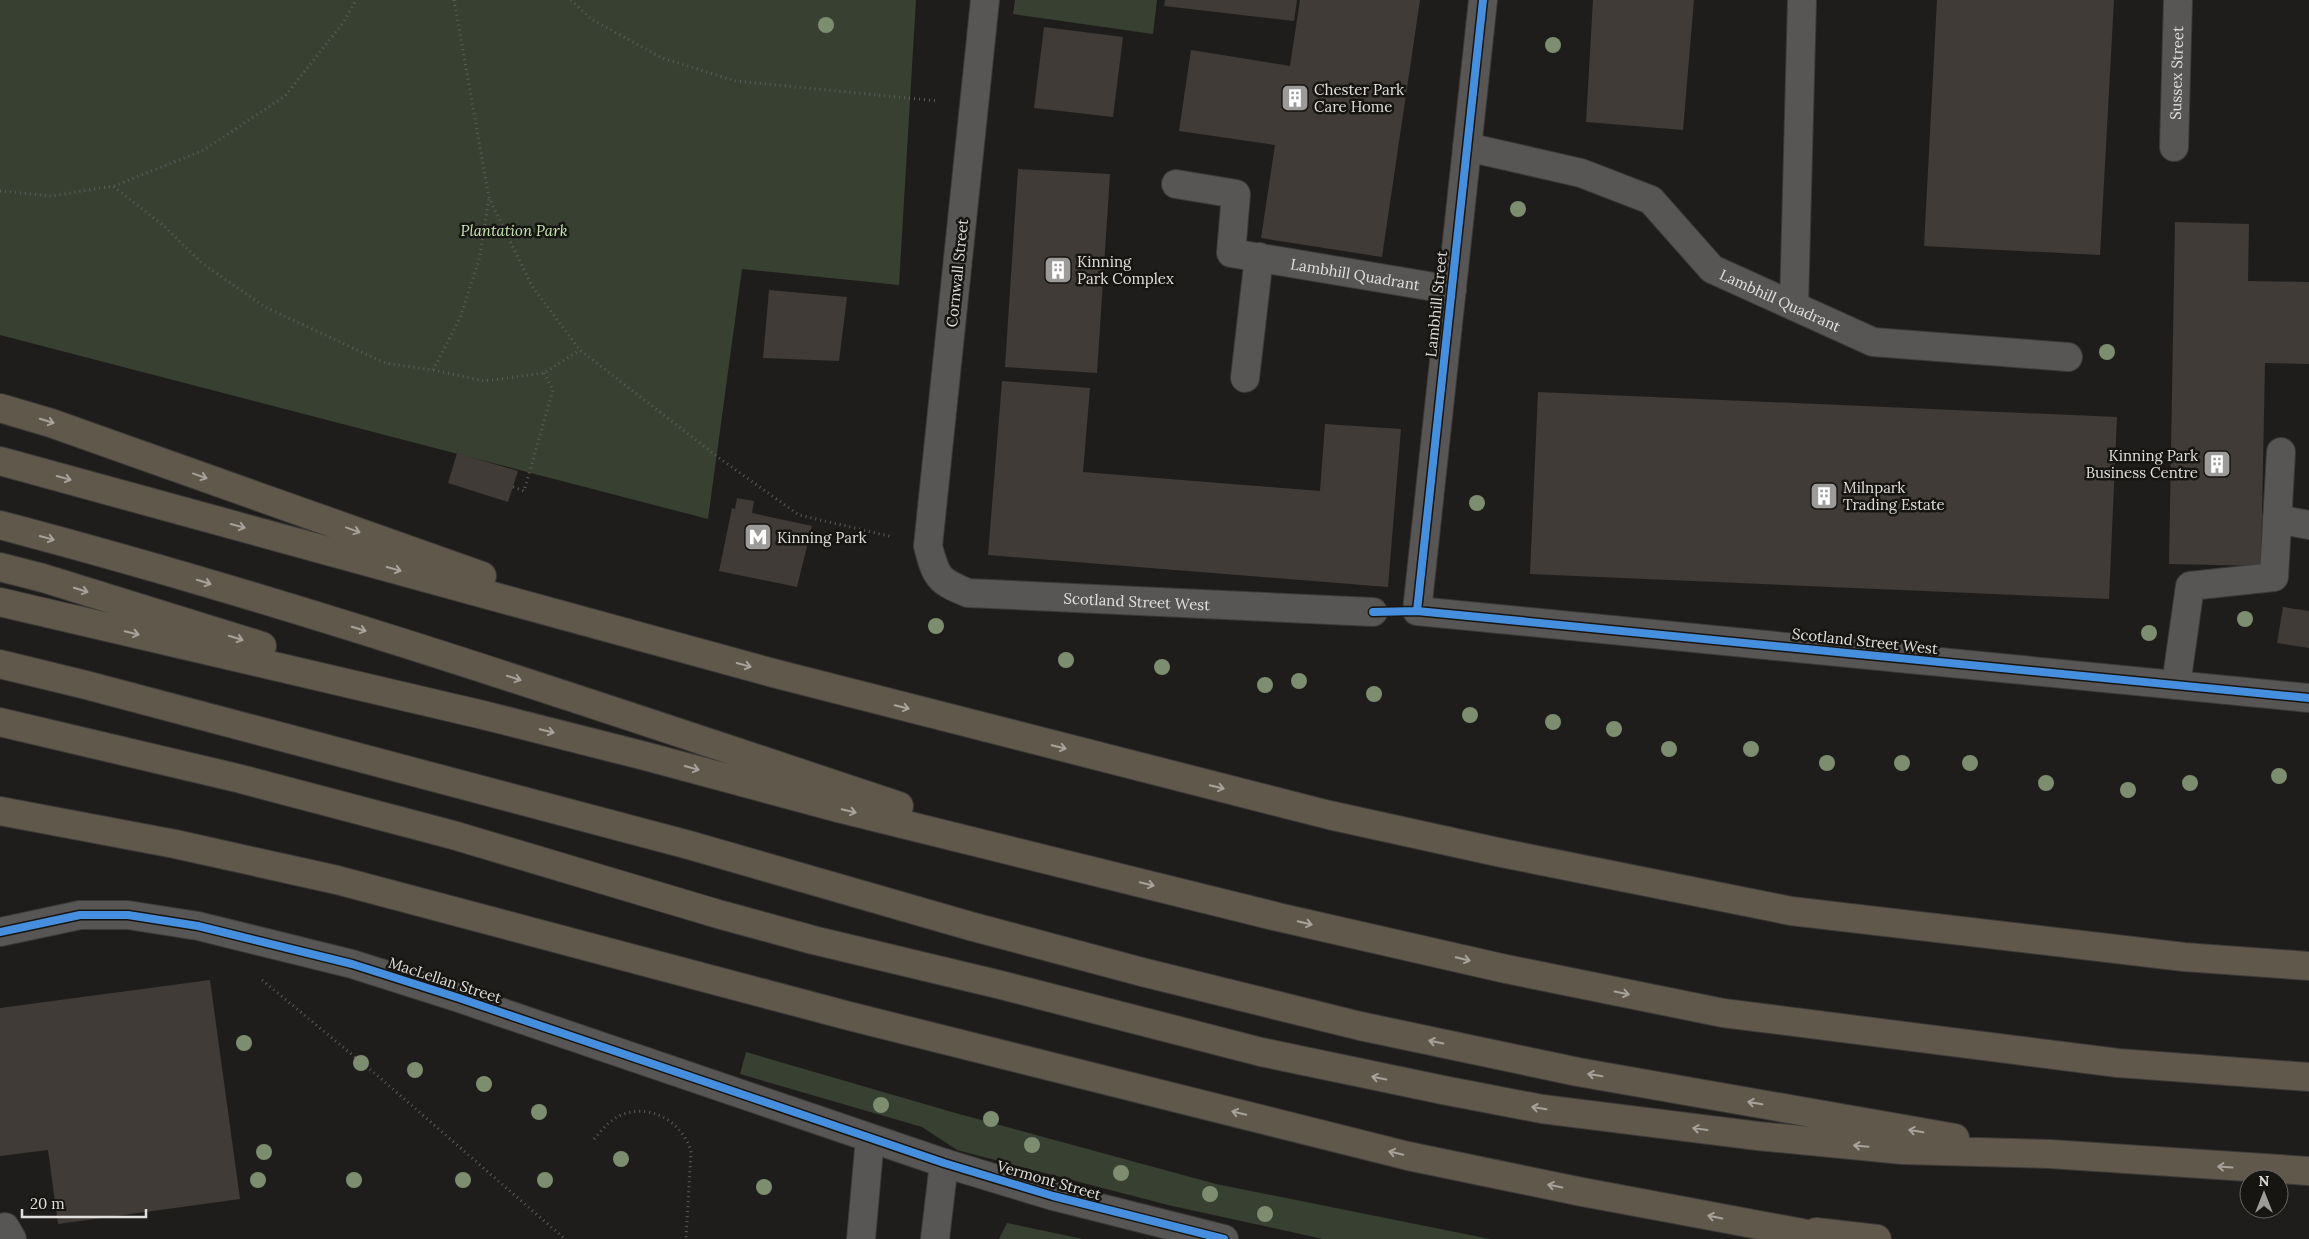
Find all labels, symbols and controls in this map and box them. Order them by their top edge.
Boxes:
street label: Sussex Street [2165,26,2187,120]
place label: Chester Park Care Home [1314,80,1404,116]
building icon: Chester Park Care Home [1280,83,1310,113]
street label: Cornwall Street [942,218,972,328]
park label: Plantation Park [460,221,568,240]
street label: Lambhill Street [1421,250,1451,358]
place label: Kinning Park Complex [1077,252,1174,288]
street label: Lambhill Quadrant [1289,254,1422,294]
building icon: Kinning Park Complex [1043,255,1073,285]
street label: Lambhill Quadrant [1717,264,1844,336]
one-way arrow [38,417,54,427]
place label: Kinning Park Business Centre [2086,446,2198,482]
building icon: Kinning Park Business Centre [2202,449,2232,479]
one-way arrow [192,472,207,481]
one-way arrow [56,473,72,483]
place label: Milnpark Trading Estate [1843,478,1945,514]
building icon: Milnpark Trading Estate [1809,481,1839,511]
one-way arrow [229,521,245,531]
metro station icon: Kinning Park [743,522,773,552]
one-way arrow [345,526,360,535]
place label: Kinning Park [777,528,866,547]
one-way arrow [39,533,55,543]
one-way arrow [386,564,402,574]
one-way arrow [195,577,211,587]
one-way arrow [72,585,88,595]
street label: Scotland Street West [1063,588,1211,614]
street label: Scotland Street West [1791,624,1939,658]
one-way arrow [351,625,367,635]
one-way arrow [123,629,139,638]
one-way arrow [227,634,243,644]
one-way arrow [736,661,752,671]
one-way arrow [506,674,521,683]
one-way arrow [893,703,909,712]
one-way arrow [538,727,554,736]
one-way arrow [1051,743,1067,752]
one-way arrow [683,764,699,774]
one-way arrow [1208,783,1224,792]
one-way arrow [840,807,856,816]
one-way arrow [1139,880,1155,890]
one-way arrow [1297,919,1313,928]
street label: MacLellan Street [386,953,504,1007]
one-way arrow [1455,955,1471,964]
one-way arrow [1614,989,1630,998]
one-way arrow [1429,1037,1445,1046]
one-way arrow [1588,1070,1604,1080]
one-way arrow [1371,1072,1387,1082]
one-way arrow [1748,1098,1764,1108]
one-way arrow [1531,1103,1547,1113]
one-way arrow [1231,1108,1247,1117]
one-way arrow [1692,1124,1708,1134]
one-way arrow [1908,1126,1924,1136]
one-way arrow [1854,1141,1870,1151]
one-way arrow [1389,1148,1405,1157]
street label: Vermont Street [994,1156,1103,1204]
one-way arrow [2218,1162,2234,1172]
north arrow [2239,1169,2289,1219]
text: N [2259,1172,2270,1190]
one-way arrow [1548,1181,1564,1191]
scale bar [22,1186,146,1218]
text: 20 m [30,1194,65,1213]
one-way arrow [1707,1212,1723,1222]

